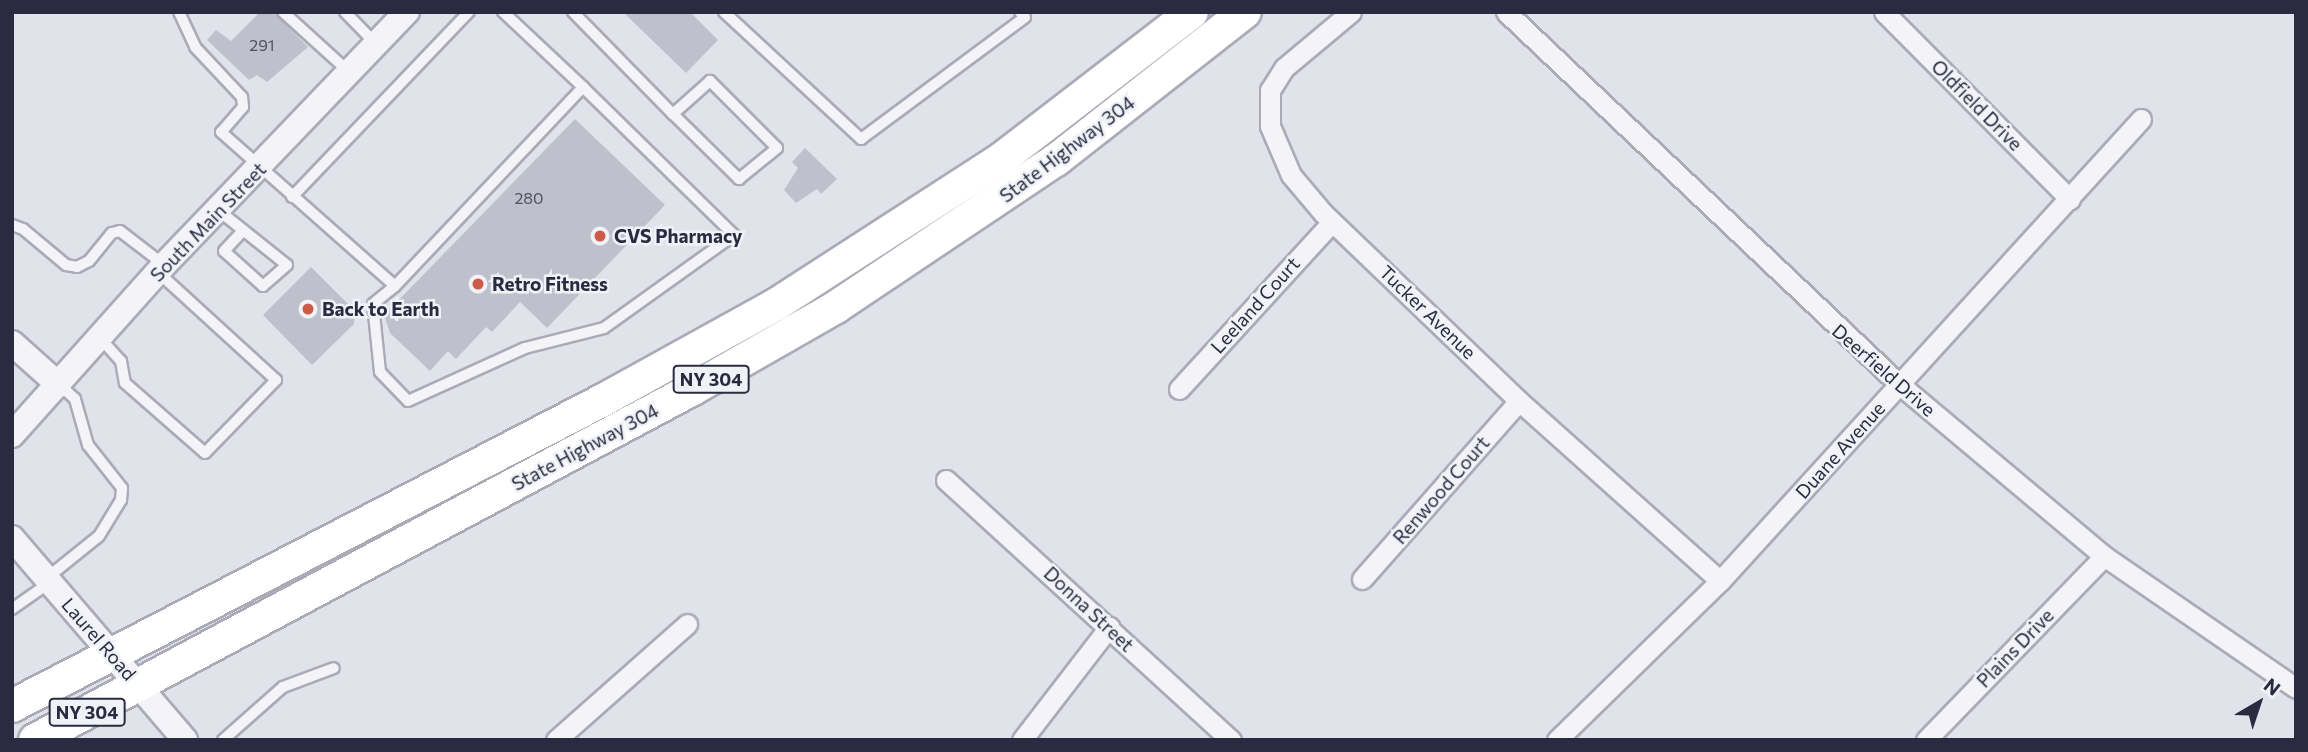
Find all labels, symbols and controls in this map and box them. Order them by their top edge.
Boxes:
house number: 291 [249,35,275,55]
street label: Oldfield Drive [1927,55,2027,155]
street label: State Highway 304 [995,91,1139,207]
street label: South Main Street [145,158,271,286]
house number: 280 [515,188,543,208]
place label: CVS Pharmacy [614,225,743,247]
marker: CVS Pharmacy [592,228,608,244]
street label: Leeland Court [1206,252,1304,358]
street label: Tucker Avenue [1375,260,1481,364]
place label: Retro Fitness [492,273,608,295]
marker: Retro Fitness [470,276,486,292]
place label: Back to Earth [322,298,439,320]
marker: Back to Earth [300,301,316,317]
street label: Deerfield Drive [1828,319,1940,421]
road number: NY 304 [672,365,750,394]
street label: Duane Avenue [1791,397,1889,503]
street label: State Highway 304 [508,399,662,495]
street label: Renwood Court [1388,431,1494,549]
street label: Donna Street [1039,562,1139,656]
street label: Laurel Road [57,593,141,685]
street label: Plains Drive [1972,604,2058,692]
north arrow [2224,668,2294,738]
text: N [2260,673,2285,700]
road number: NY 304 [48,698,126,726]

